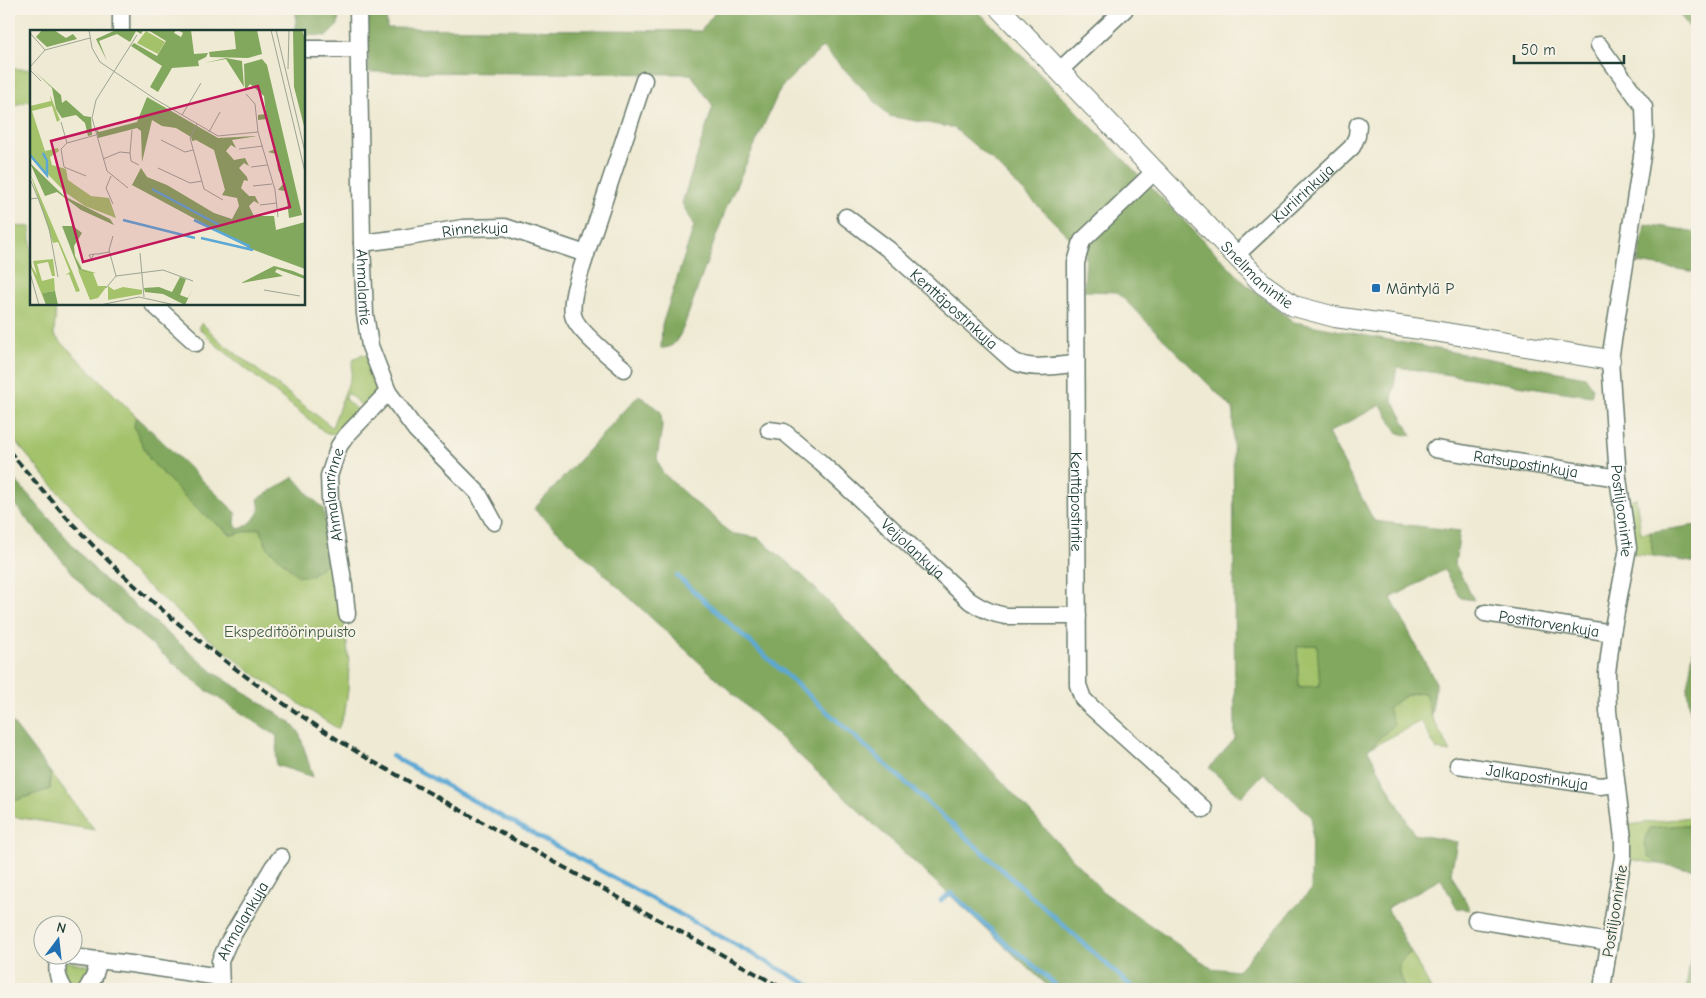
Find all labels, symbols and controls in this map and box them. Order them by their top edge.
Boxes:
inset map [30,30,305,305]
scale bar [1514,32,1624,64]
text: 50 m [1521,41,1556,59]
street label: Kuriirinkuja [1269,161,1338,227]
street label: Rinnekuja [440,219,509,241]
street label: Snellmanintie [1217,238,1297,313]
street label: Ahmalantie [352,248,375,326]
street label: Kenttäpostinkuja [906,265,1001,353]
place label: Mäntylä P [1386,280,1454,298]
marker: Mäntylä P [1370,282,1382,294]
street label: Ahmalanrinne [321,445,348,543]
street label: Ratsupostinkuja [1472,447,1579,482]
street label: Kenttäpostintie [1067,452,1085,552]
street label: Postiljoonintie [1607,464,1636,559]
street label: Veijolankuja [877,515,948,583]
street label: Postitorvenkuja [1497,607,1601,641]
park label: Ekspeditöörinpuisto [224,623,356,641]
street label: Jalkapostinkuja [1485,761,1589,794]
street label: Postiljoonintie [1599,864,1631,959]
street label: Ahmalankuja [213,878,272,963]
north arrow [32,916,82,966]
text: N [55,919,68,937]

